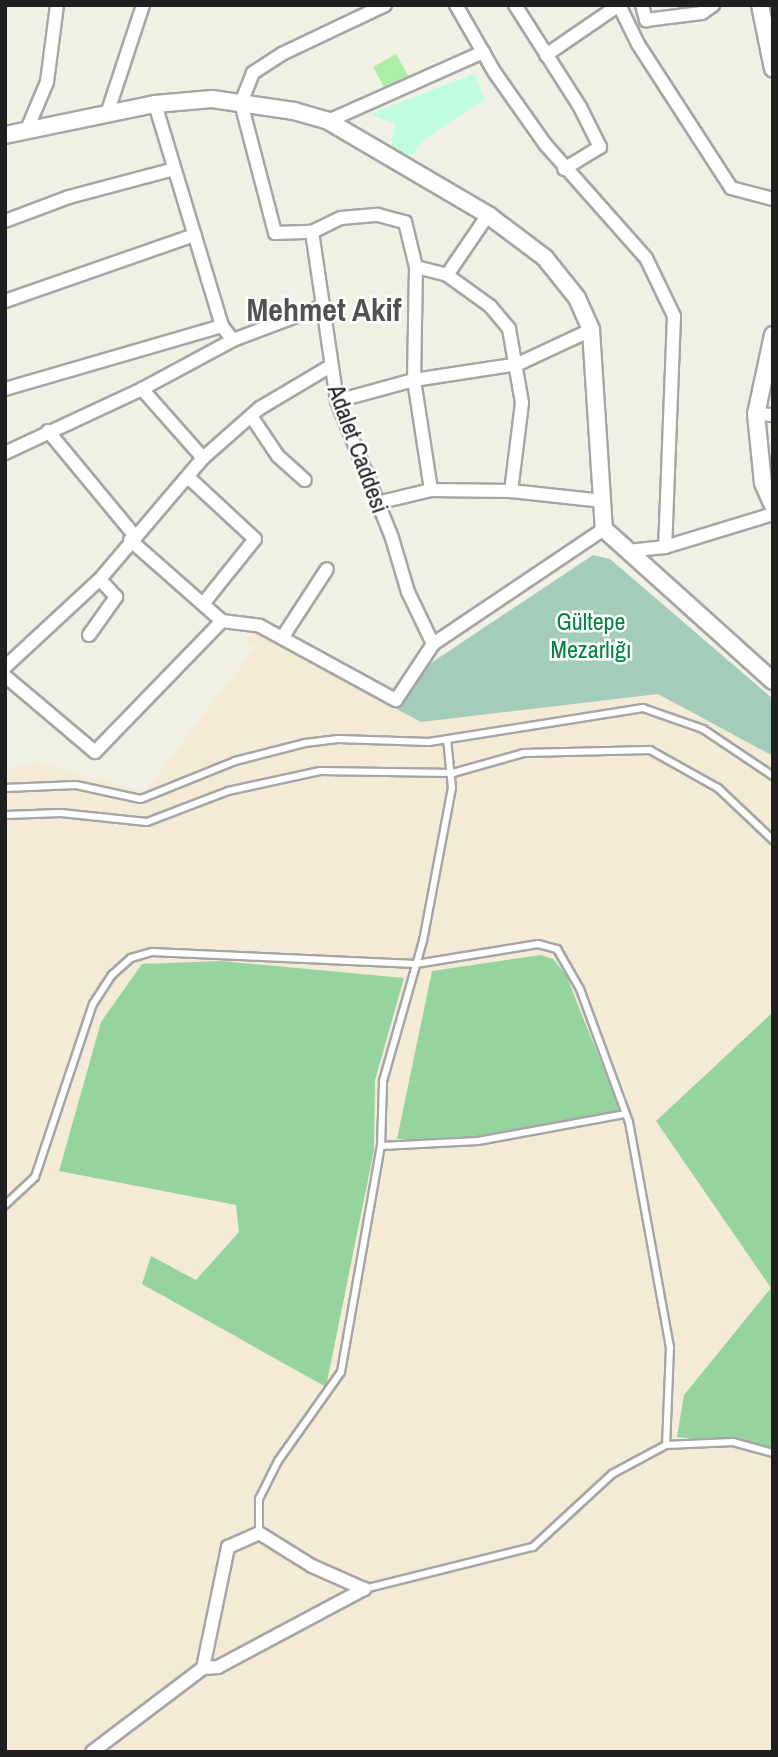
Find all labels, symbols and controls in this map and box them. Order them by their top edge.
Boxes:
district label: Mehmet Akif [246,291,402,329]
street label: Adalet Caddesi [321,381,395,517]
park label: Gültepe Mezarlığı [551,608,631,664]

